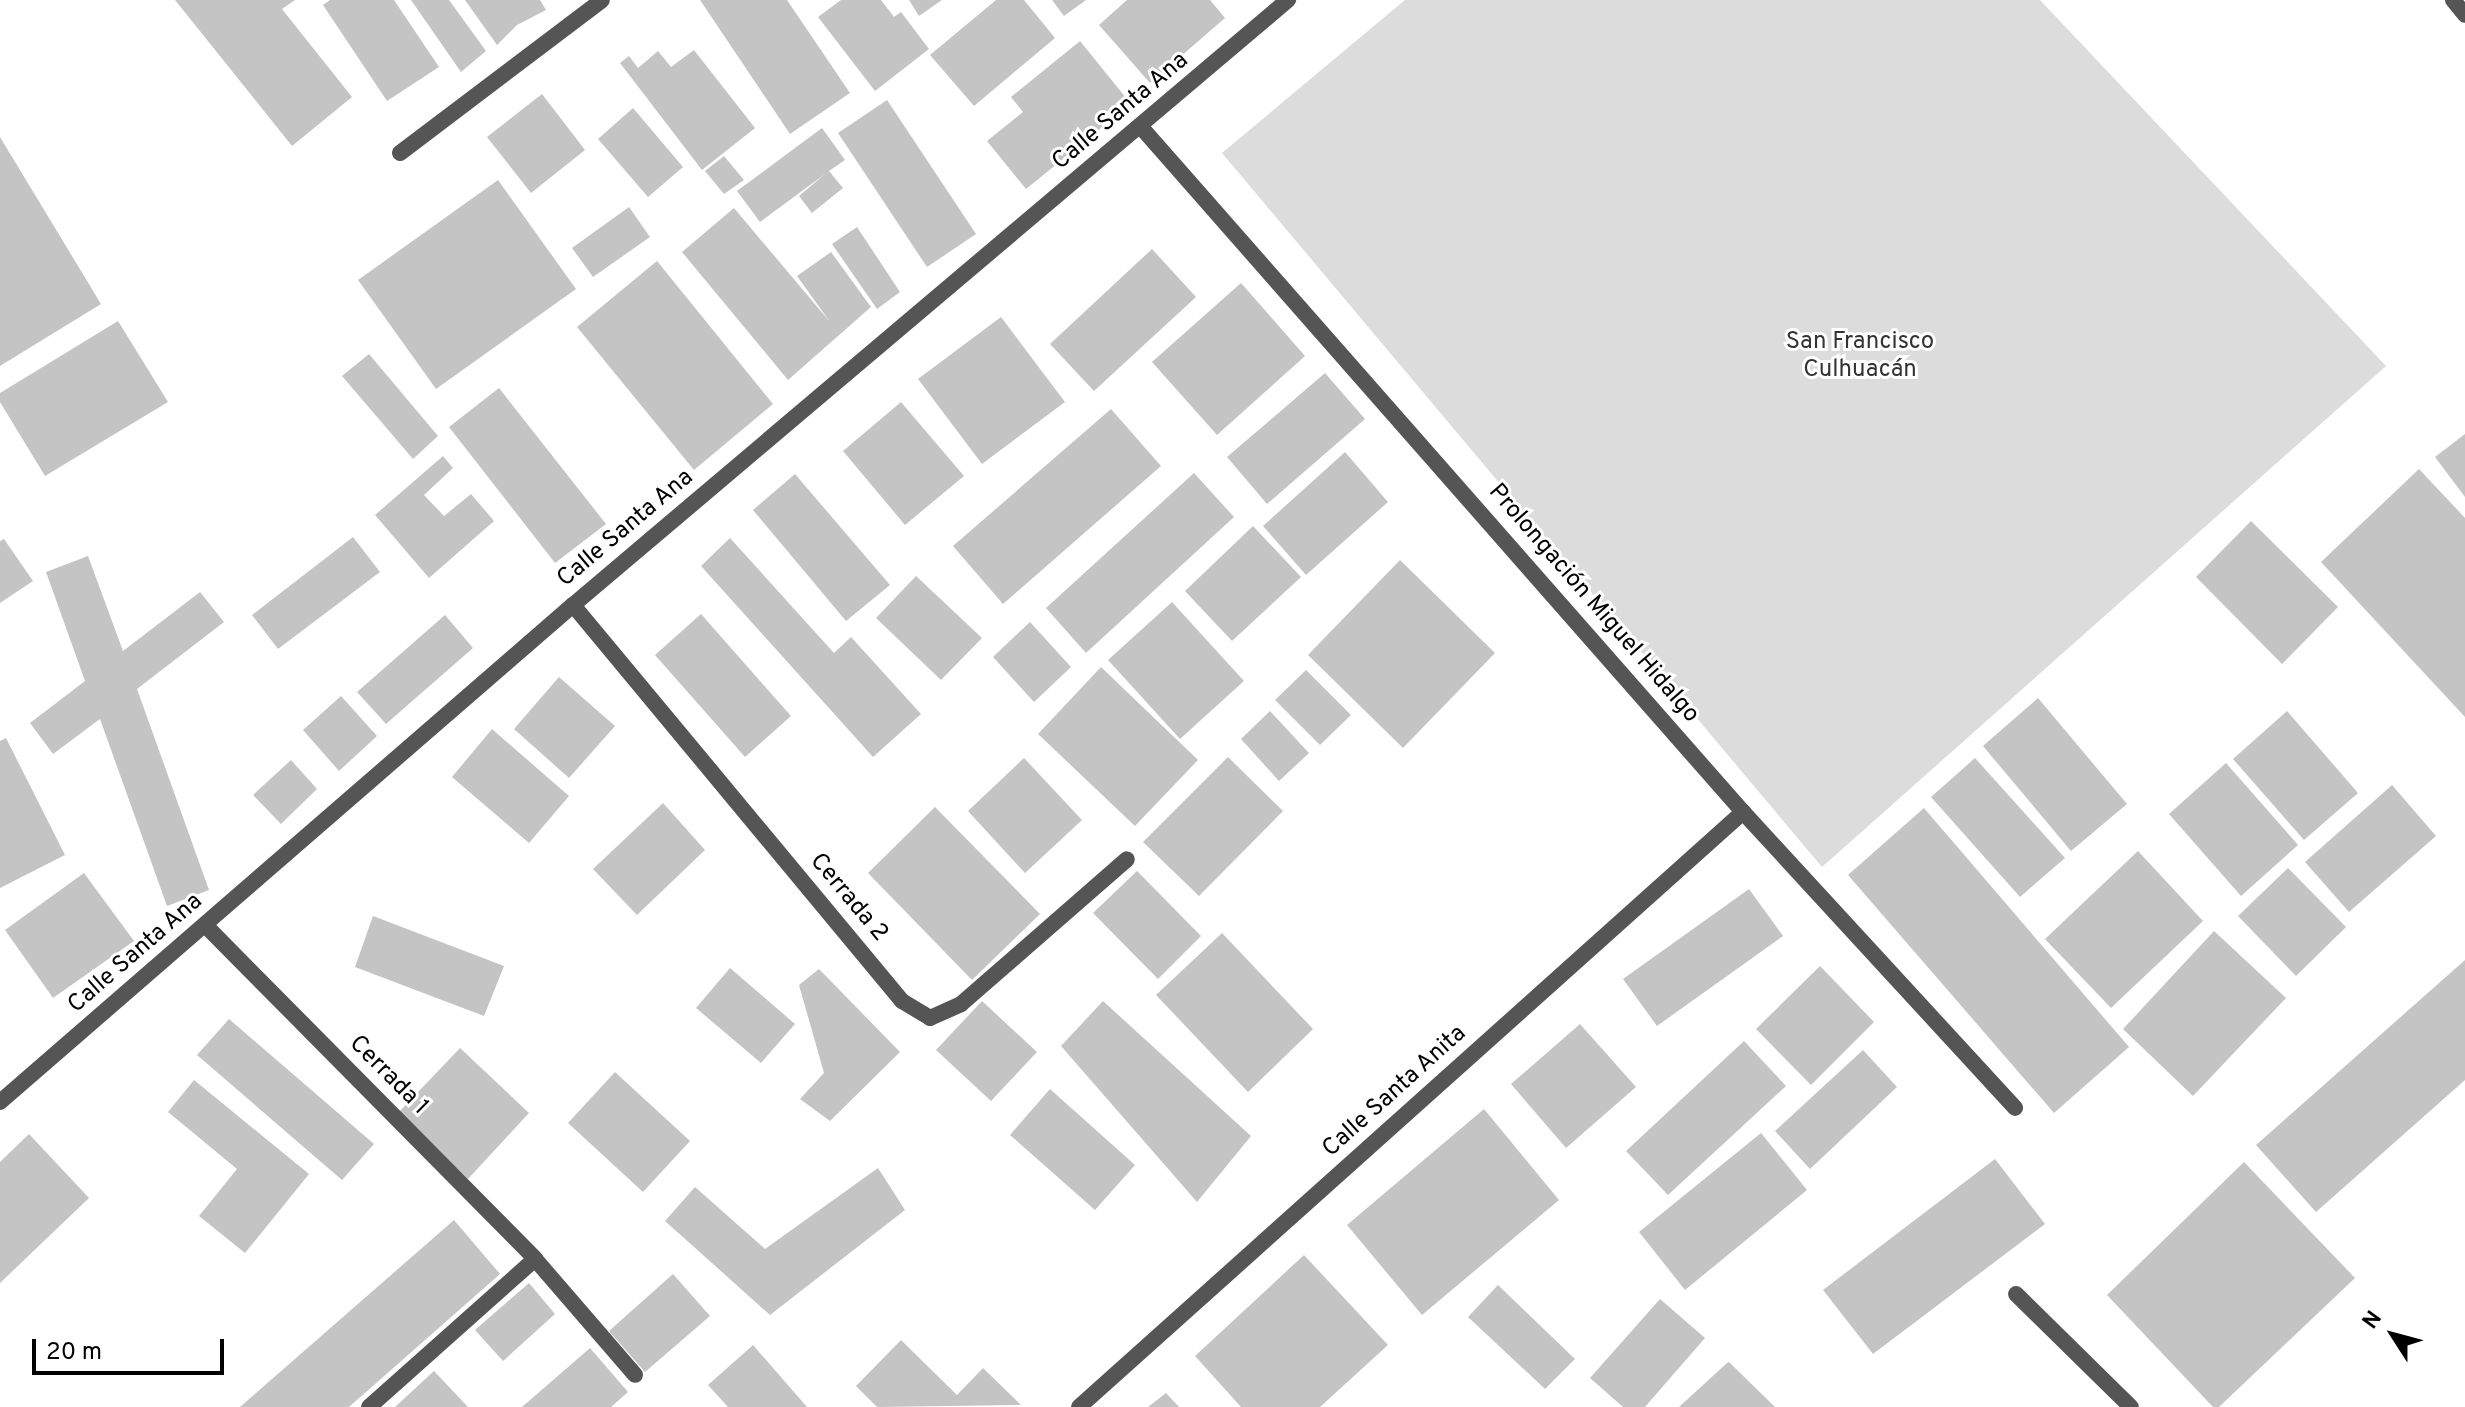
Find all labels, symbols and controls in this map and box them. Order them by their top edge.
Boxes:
street label: Calle Santa Ana [1047,47,1195,177]
park label: San Francisco Culhuacán [1786,329,1934,385]
street label: Calle Santa Ana [552,464,700,594]
street label: Prolongación Miguel Hidalgo [1481,479,1705,729]
street label: Cerrada 2 [803,848,893,948]
street label: Calle Santa Ana [63,888,209,1020]
street label: Calle Santa Anita [1317,1020,1473,1164]
street label: Cerrada 1 [342,1030,434,1122]
north arrow [2353,1295,2433,1375]
text: N [2358,1306,2389,1335]
scale bar [36,1323,228,1373]
text: 20 m [46,1338,102,1368]

